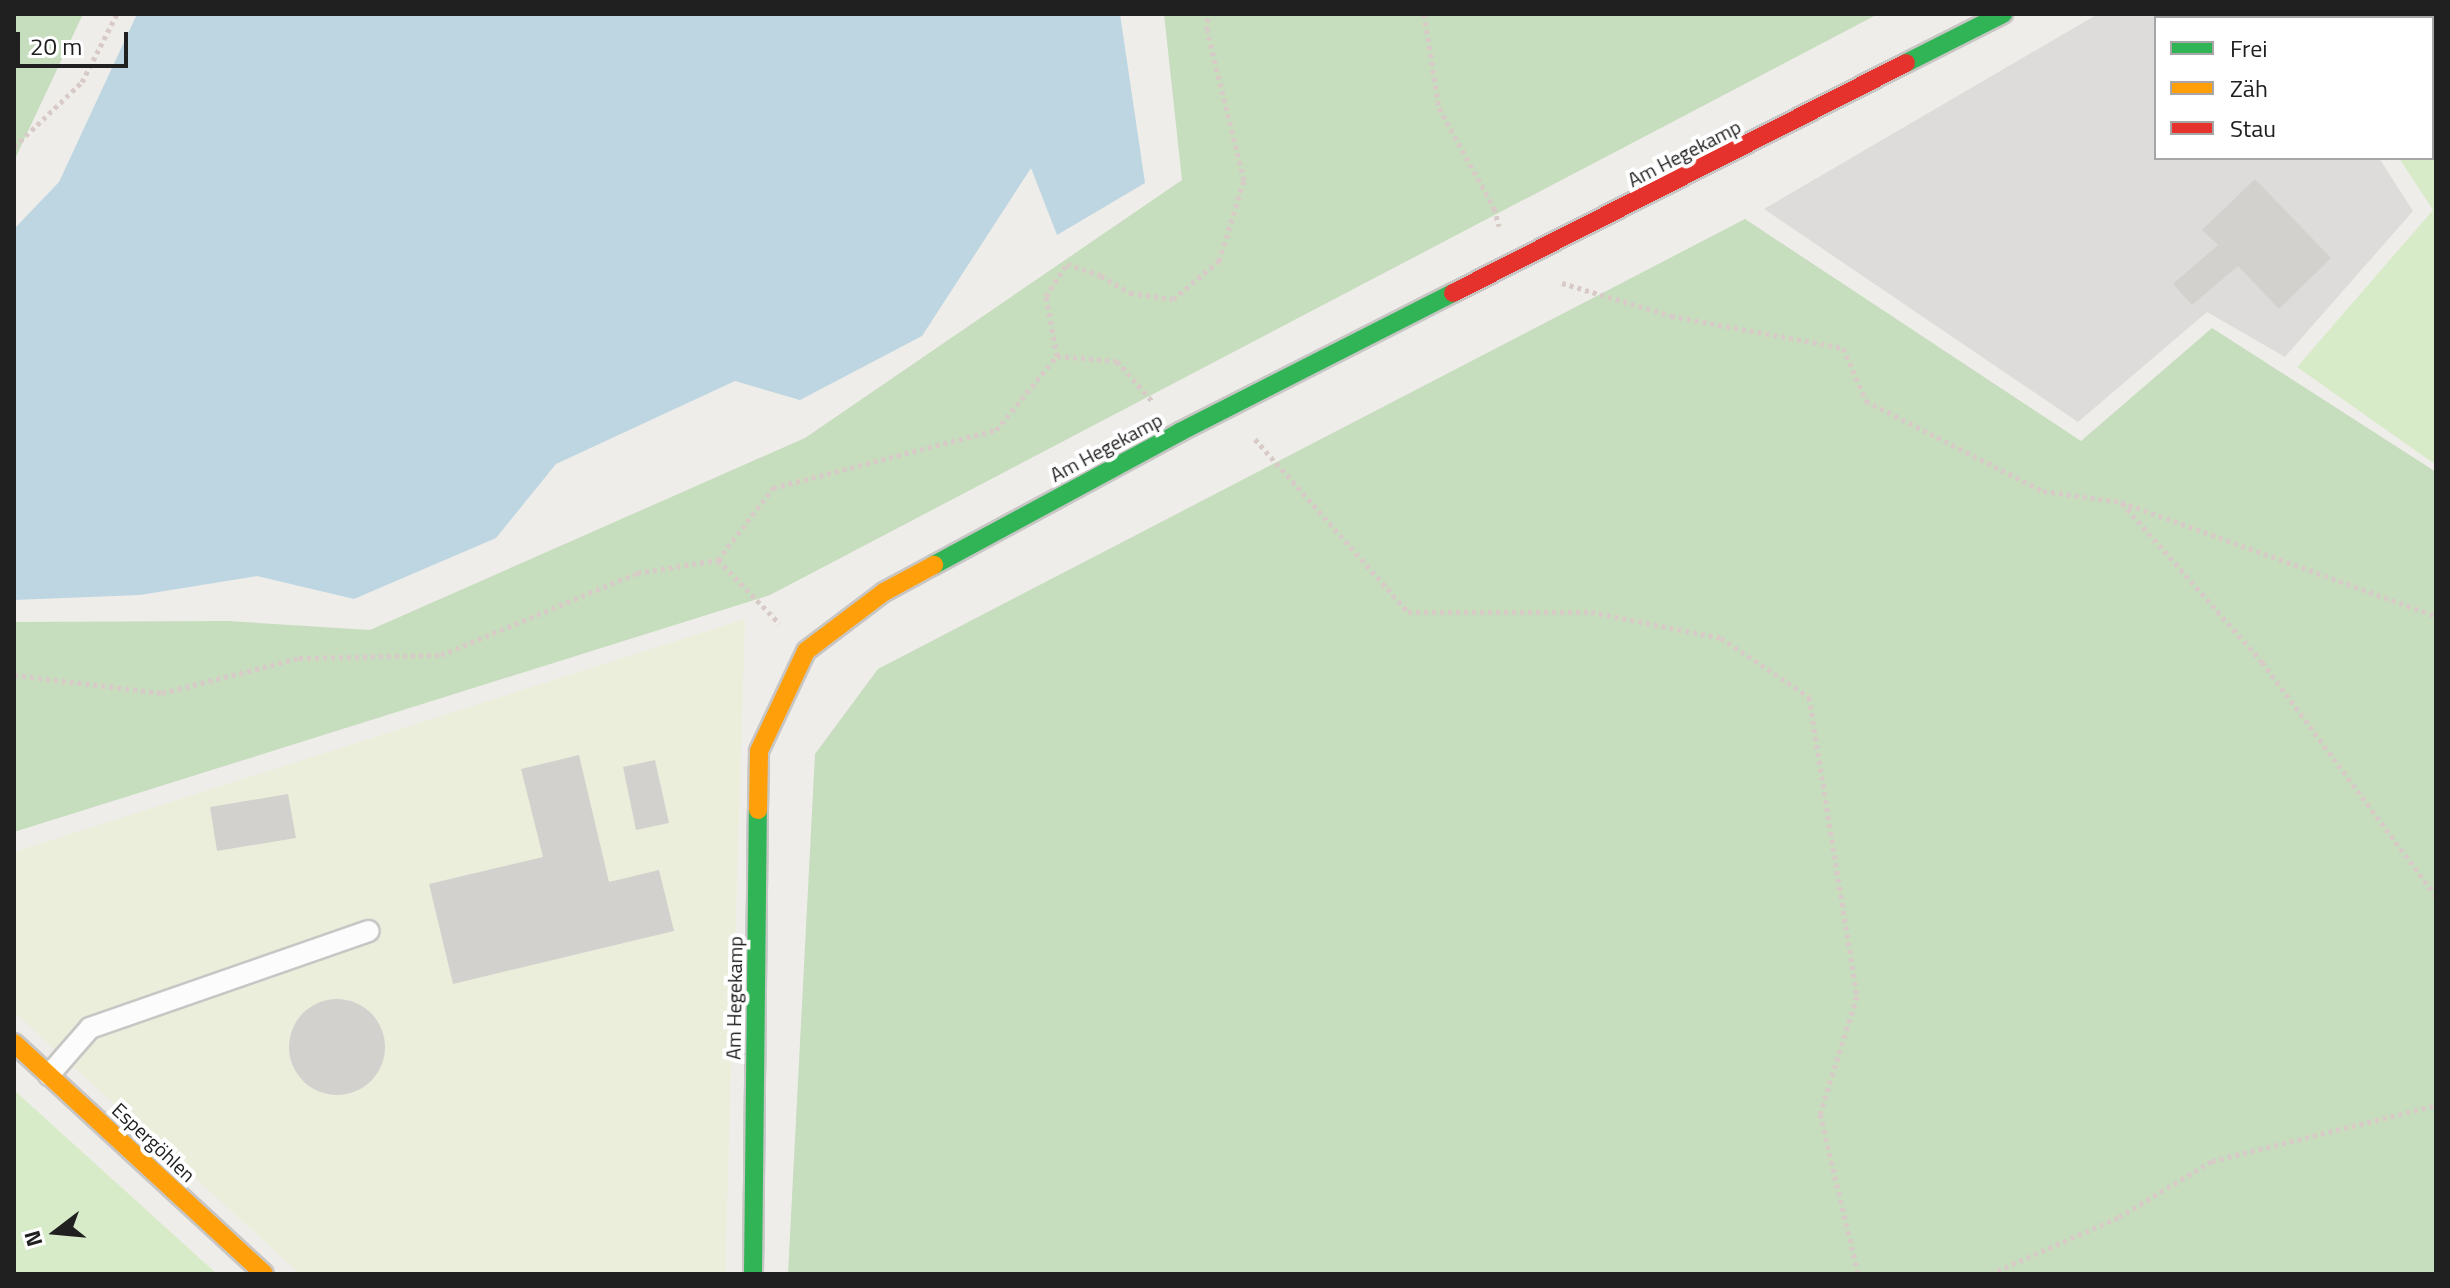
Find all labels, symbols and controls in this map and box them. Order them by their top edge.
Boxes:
scale bar [20,16,132,66]
legend [2154,16,2434,160]
text: 20 m [30,28,82,64]
text: Frei [2230,30,2268,66]
text: Zäh [2230,70,2268,106]
text: Stau [2230,110,2276,146]
street label: Am Hegekamp [1623,114,1745,192]
street label: Am Hegekamp [1046,407,1166,487]
street label: Am Hegekamp [721,936,747,1060]
street label: Espergöhlen [107,1097,201,1187]
north arrow [16,1192,96,1272]
text: N [14,1227,51,1251]

